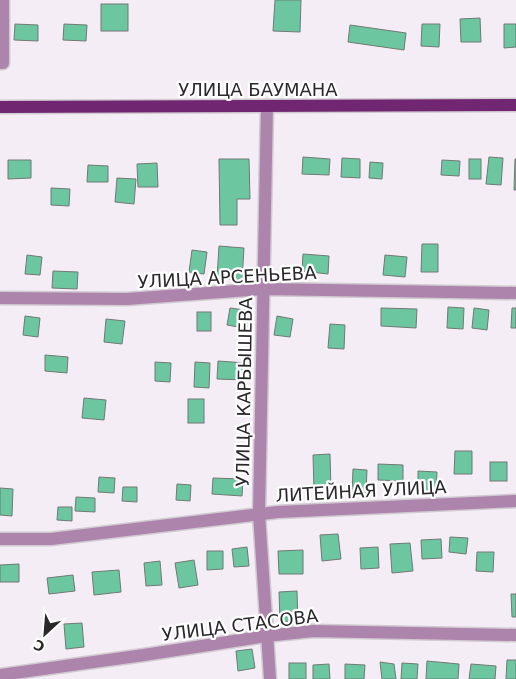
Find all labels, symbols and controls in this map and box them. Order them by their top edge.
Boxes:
street label: УЛИЦА БАУМАНА [178,79,338,100]
street label: УЛИЦА АРСЕНЬЕВА [137,262,318,292]
street label: УЛИЦА КАРБЫШЕВА [232,296,256,487]
street label: ЛИТЕЙНАЯ УЛИЦА [275,476,448,506]
street label: УЛИЦА СТАСОВА [161,605,320,645]
north arrow [20,609,70,659]
text: С [31,636,47,655]

